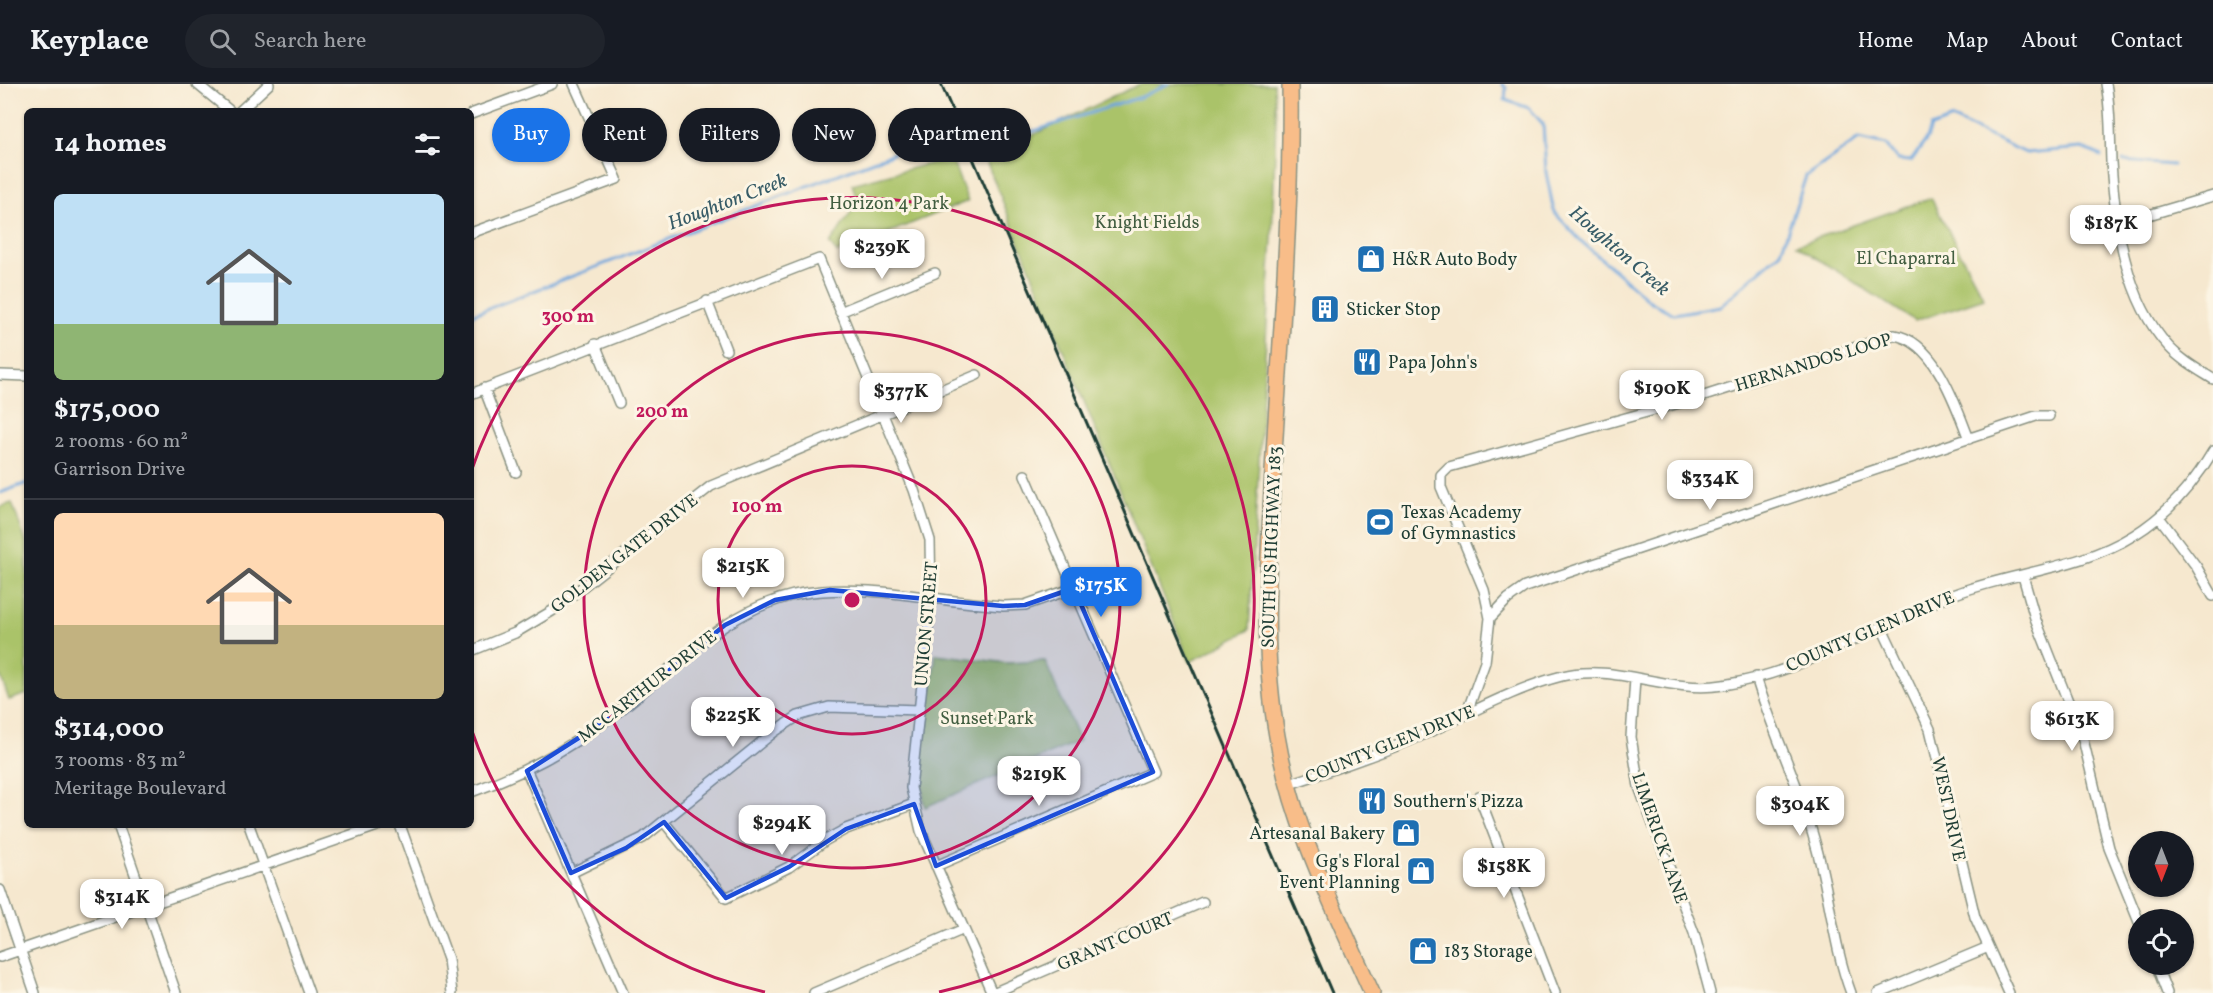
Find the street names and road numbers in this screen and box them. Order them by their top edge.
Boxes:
street label: HERNANDOS LOOP [1732,328,1895,399]
street label: SOUTH US HIGHWAY 183 [1256,446,1289,648]
street label: GOLDEN GATE DRIVE [546,489,704,620]
street label: UNION STREET [910,560,945,688]
street label: COUNTY GLEN DRIVE [1782,585,1959,679]
street label: MCCARTHUR DRIVE [573,625,723,749]
street label: COUNTY GLEN DRIVE [1302,700,1479,791]
street label: WEST DRIVE [1924,755,1971,864]
street label: LIMERICK LANE [1624,770,1693,908]
street label: GRANT COURT [1054,907,1178,978]

